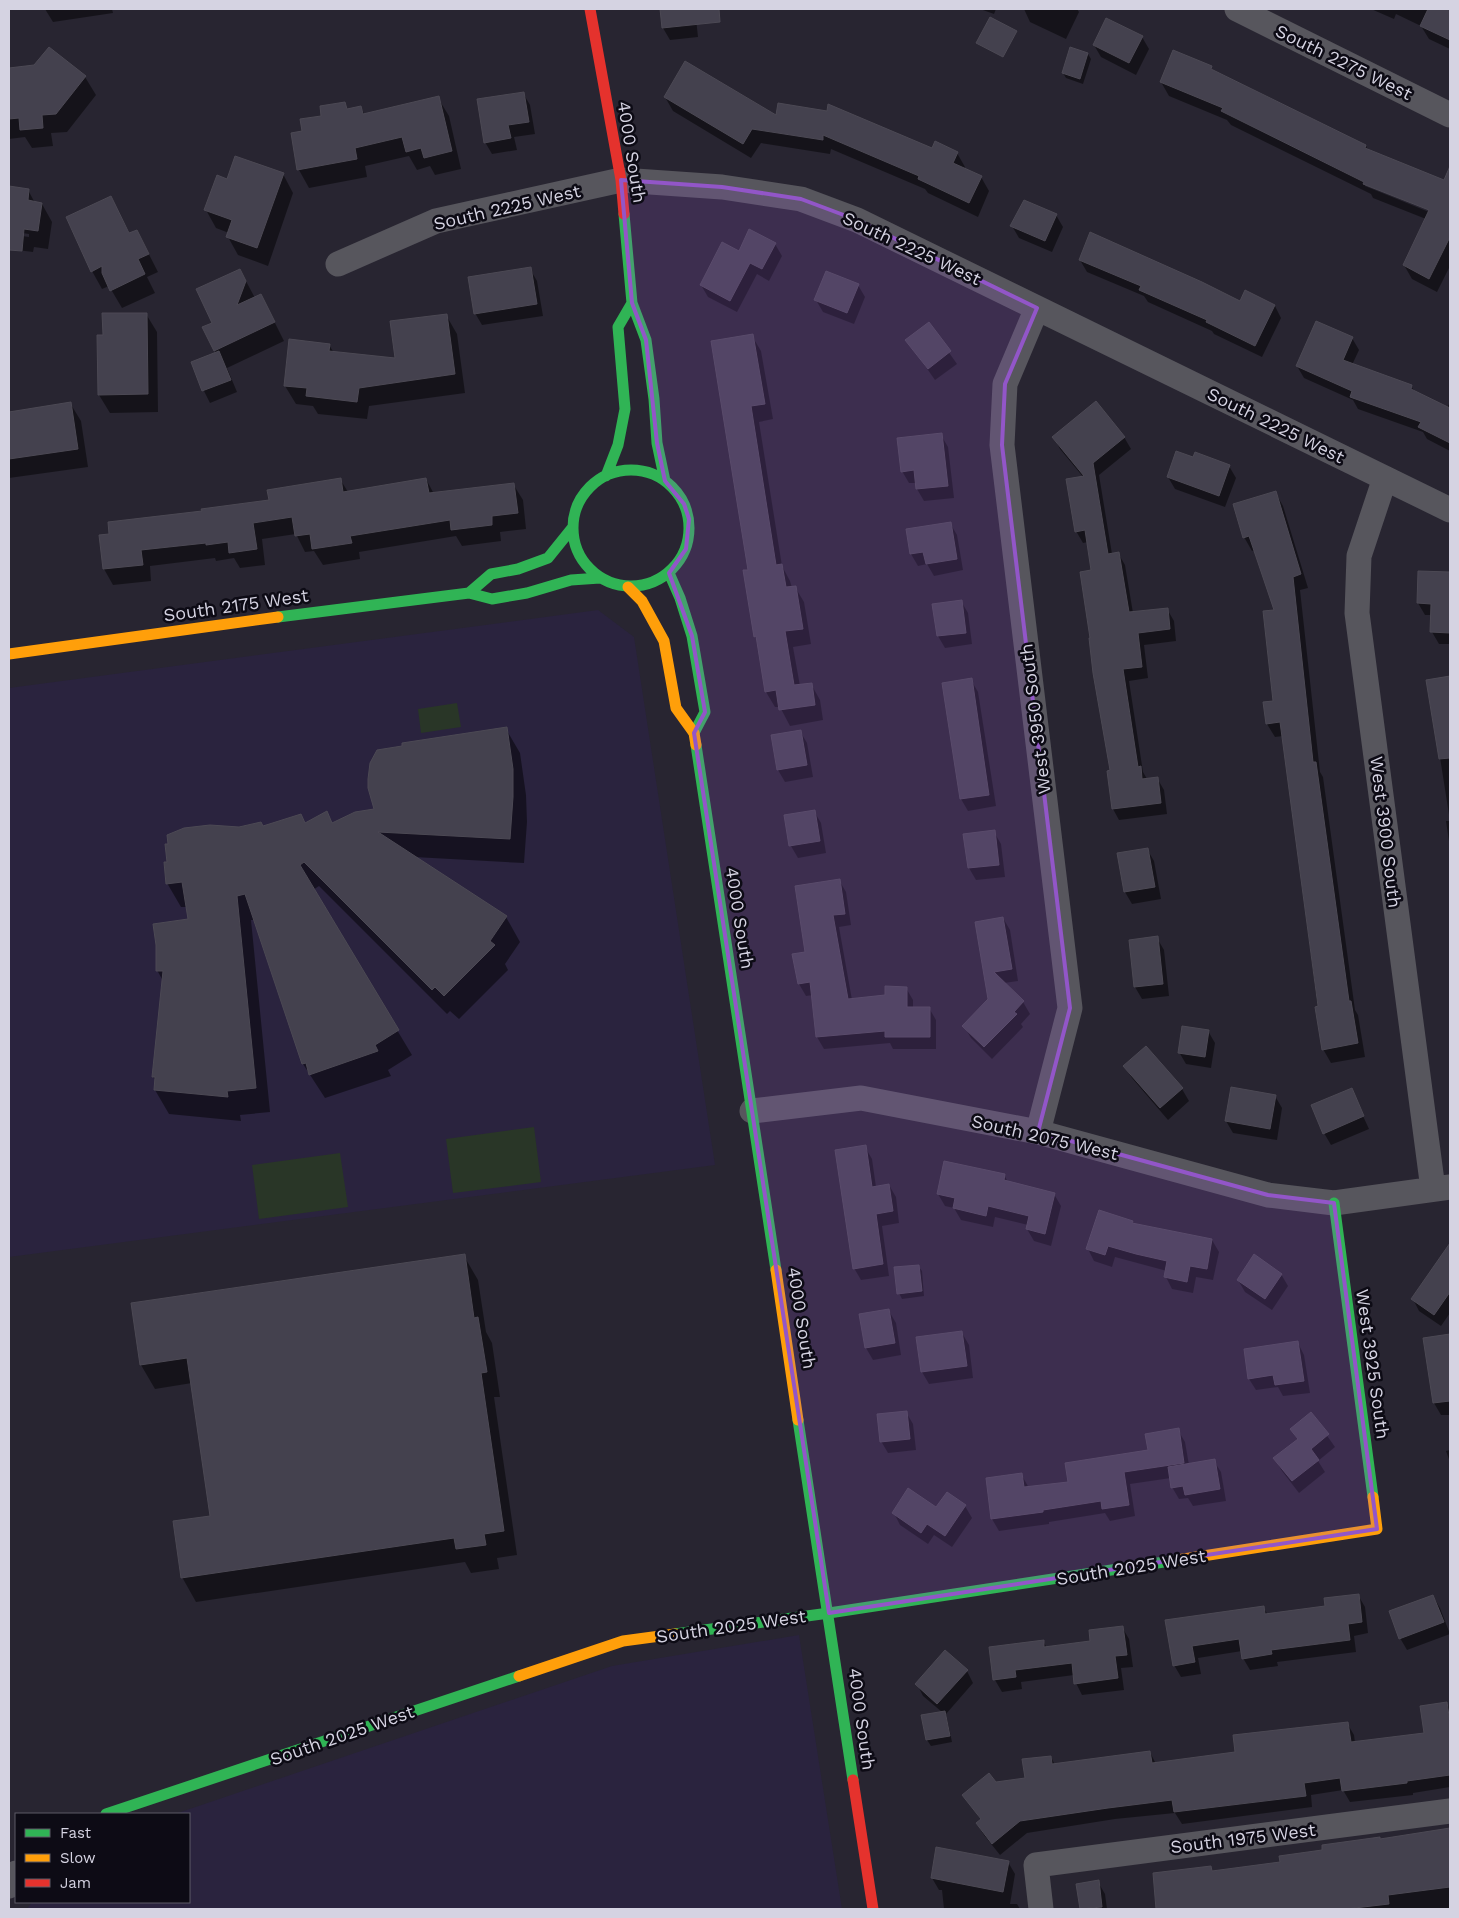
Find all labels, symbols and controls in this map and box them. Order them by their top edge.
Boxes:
street label: South 2275 West [1272,20,1416,104]
street label: 4000 South [614,100,650,204]
street label: South 2225 West [432,180,583,234]
street label: South 2225 West [840,207,985,289]
street label: South 2225 West [1204,383,1348,468]
street label: South 2175 West [162,584,310,626]
street label: West 3950 South [1015,642,1055,796]
street label: West 3900 South [1366,755,1406,909]
street label: 4000 South [722,866,758,970]
street label: South 2075 West [970,1110,1121,1164]
street label: 4000 South [784,1266,820,1370]
street label: West 3925 South [1352,1288,1394,1440]
street label: South 2025 West [1055,1545,1208,1589]
street label: South 2025 West [655,1605,808,1647]
street label: 4000 South [844,1667,880,1771]
street label: South 2025 West [267,1700,417,1769]
legend [15,1813,190,1903]
street label: South 1975 West [1169,1819,1317,1857]
text: Fast [60,1824,92,1842]
text: Slow [60,1849,96,1867]
text: Jam [60,1874,91,1892]

